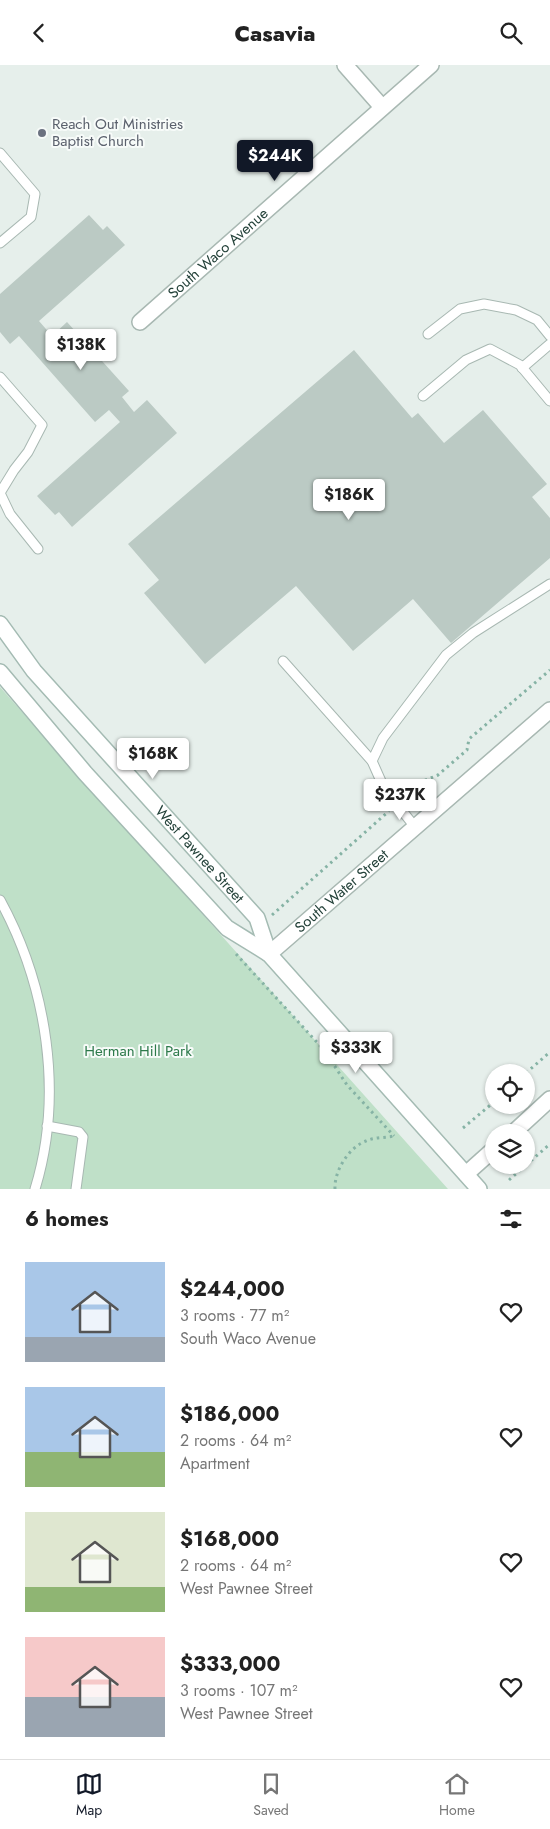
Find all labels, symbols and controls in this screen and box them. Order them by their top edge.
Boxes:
text: Casavia [235,17,315,49]
icon: back [25,19,53,47]
icon: search [497,19,525,47]
place label: Reach Out Ministries Baptist Church [52,113,183,152]
marker: Reach Out Ministries Baptist Church [36,127,48,139]
pin: $244K [240,139,310,182]
text: $244K [248,144,302,167]
street label: South Waco Avenue [163,202,273,304]
pin: $138K [46,329,116,371]
text: $138K [56,333,106,356]
pin: $186K [314,479,384,521]
text: $186K [324,483,374,506]
pin: $168K [118,737,188,780]
text: $168K [128,742,178,765]
pin: $237K [365,779,435,821]
text: $237K [375,783,425,806]
street label: West Pawnee Street [150,801,250,908]
street label: South Water Street [290,844,393,938]
pin: $333K [321,1031,391,1074]
text: $333K [331,1036,381,1059]
park label: Herman Hill Park [84,1040,192,1062]
map controls [485,1064,535,1174]
button: locate [485,1064,535,1114]
button: layers [485,1124,535,1174]
text: 6 homes [25,1204,109,1234]
icon: filters [497,1205,525,1233]
text: $244,000 [180,1274,285,1304]
icon: home [65,1282,125,1342]
icon: heart [497,1298,525,1326]
text: 3 rooms · 77 m² [180,1304,289,1327]
text: South Waco Avenue [180,1327,316,1350]
text: $186,000 [180,1399,279,1429]
icon: home [65,1407,125,1467]
icon: heart [497,1423,525,1451]
text: 2 rooms · 64 m² [180,1429,291,1452]
text: Apartment [180,1452,250,1475]
text: $168,000 [180,1524,279,1554]
icon: home [65,1532,125,1592]
icon: heart [497,1548,525,1576]
text: 2 rooms · 64 m² [180,1554,291,1577]
text: West Pawnee Street [180,1577,313,1600]
text: $333,000 [180,1649,280,1679]
icon: home [65,1657,125,1717]
icon: heart [497,1673,525,1701]
text: 3 rooms · 107 m² [180,1679,298,1702]
text: West Pawnee Street [180,1702,313,1725]
tab: Map [75,1770,103,1820]
tab: Saved [253,1770,289,1820]
tab: Home [439,1770,475,1820]

